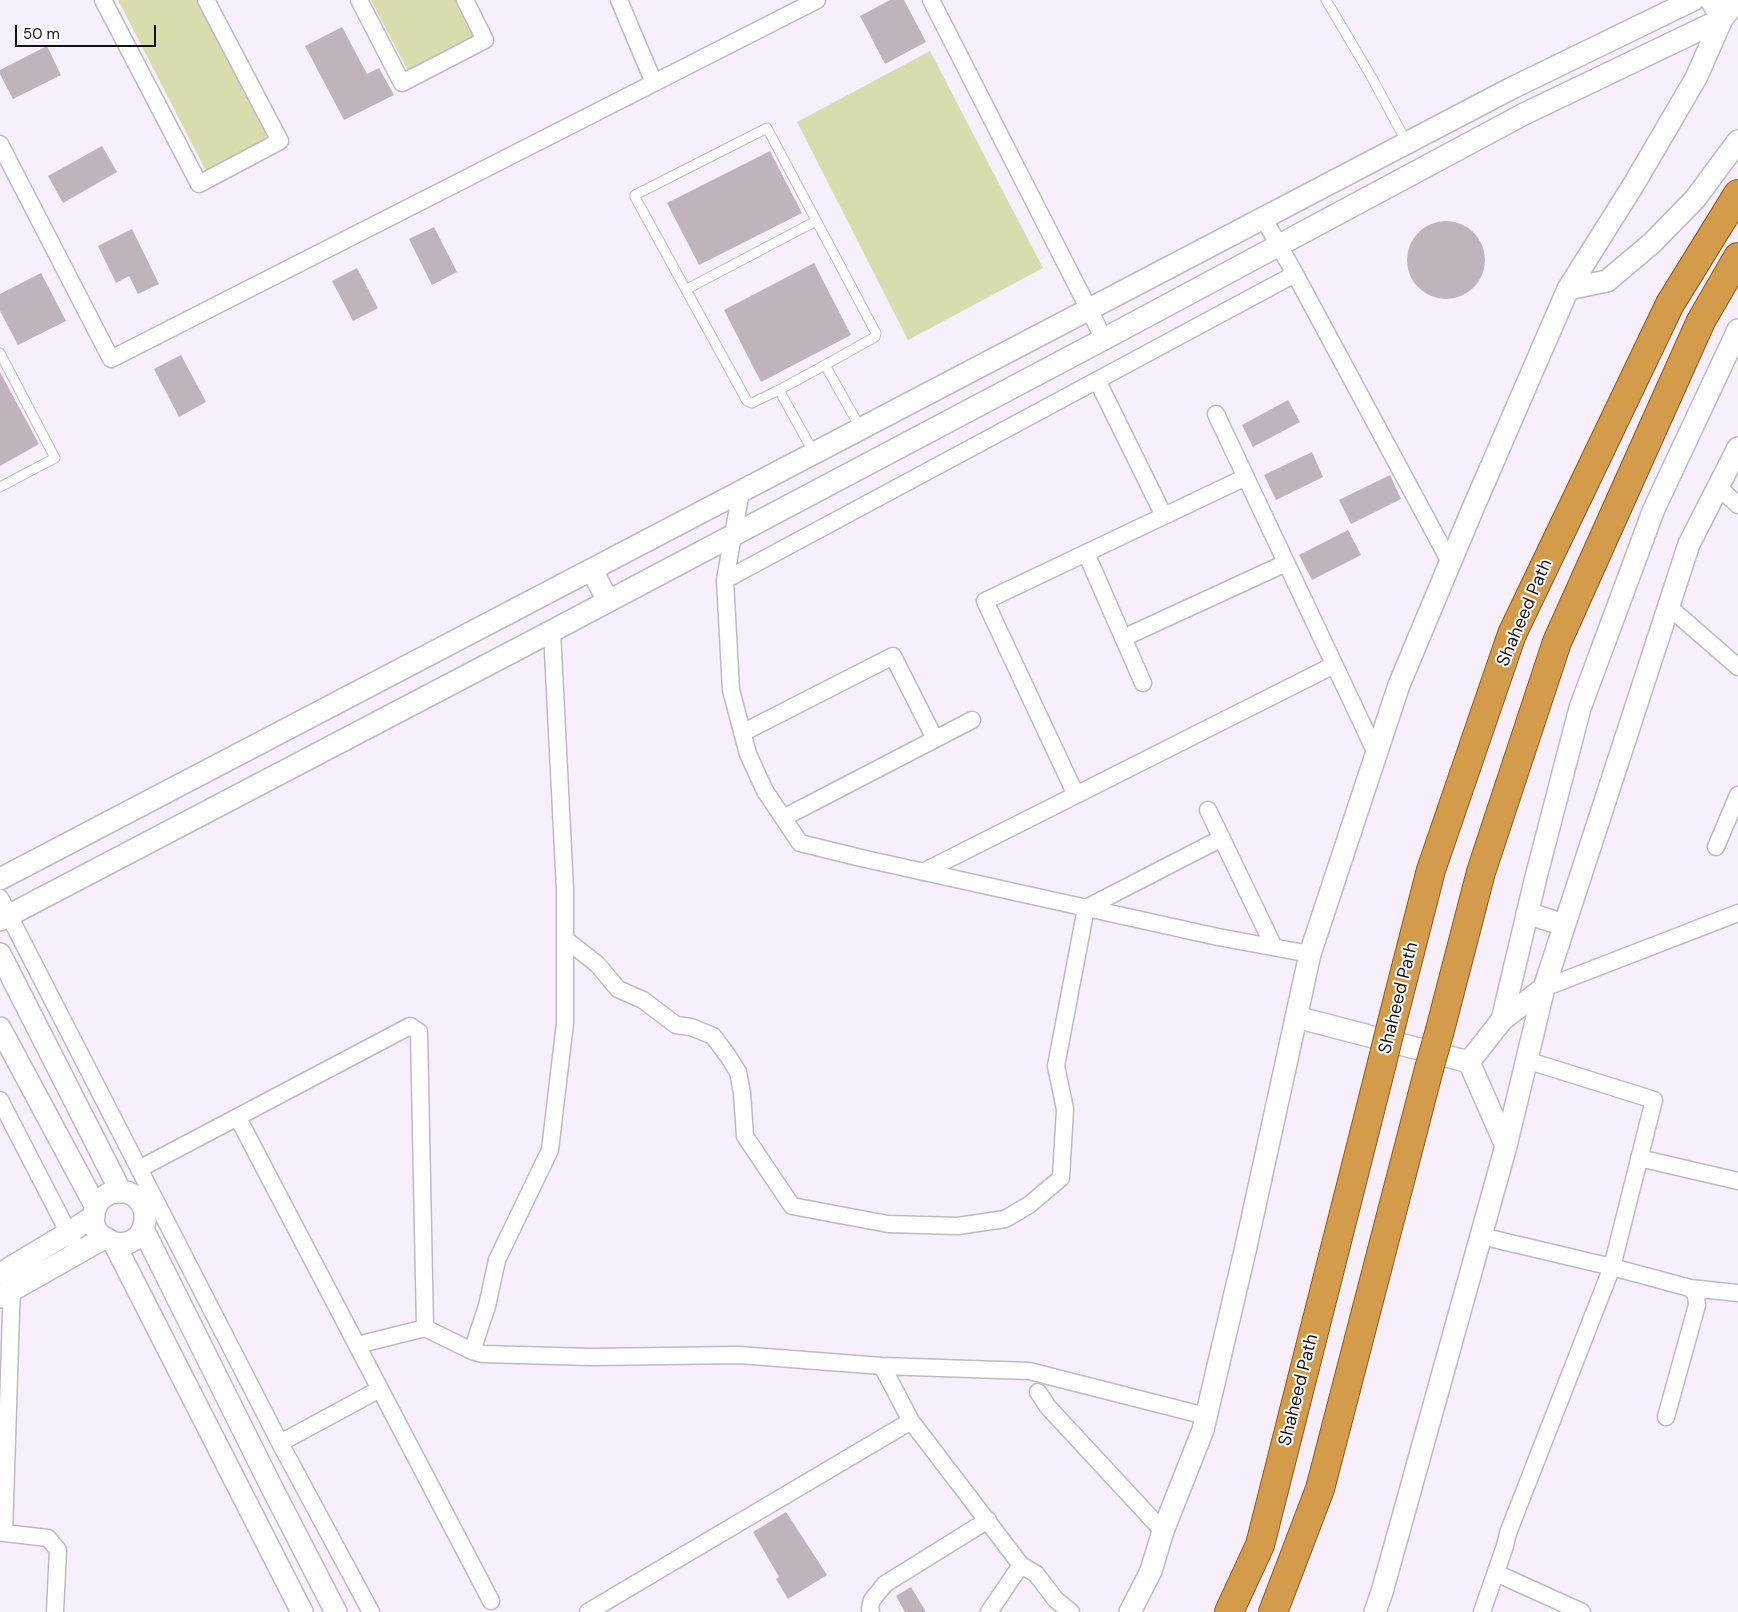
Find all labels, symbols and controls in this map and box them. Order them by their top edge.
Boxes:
scale bar [18,15,159,47]
text: 50 m [23,24,60,44]
street label: Shaheed Path [1493,556,1557,670]
street label: Shaheed Path [1375,940,1423,1056]
street label: Shaheed Path [1275,1332,1323,1448]

